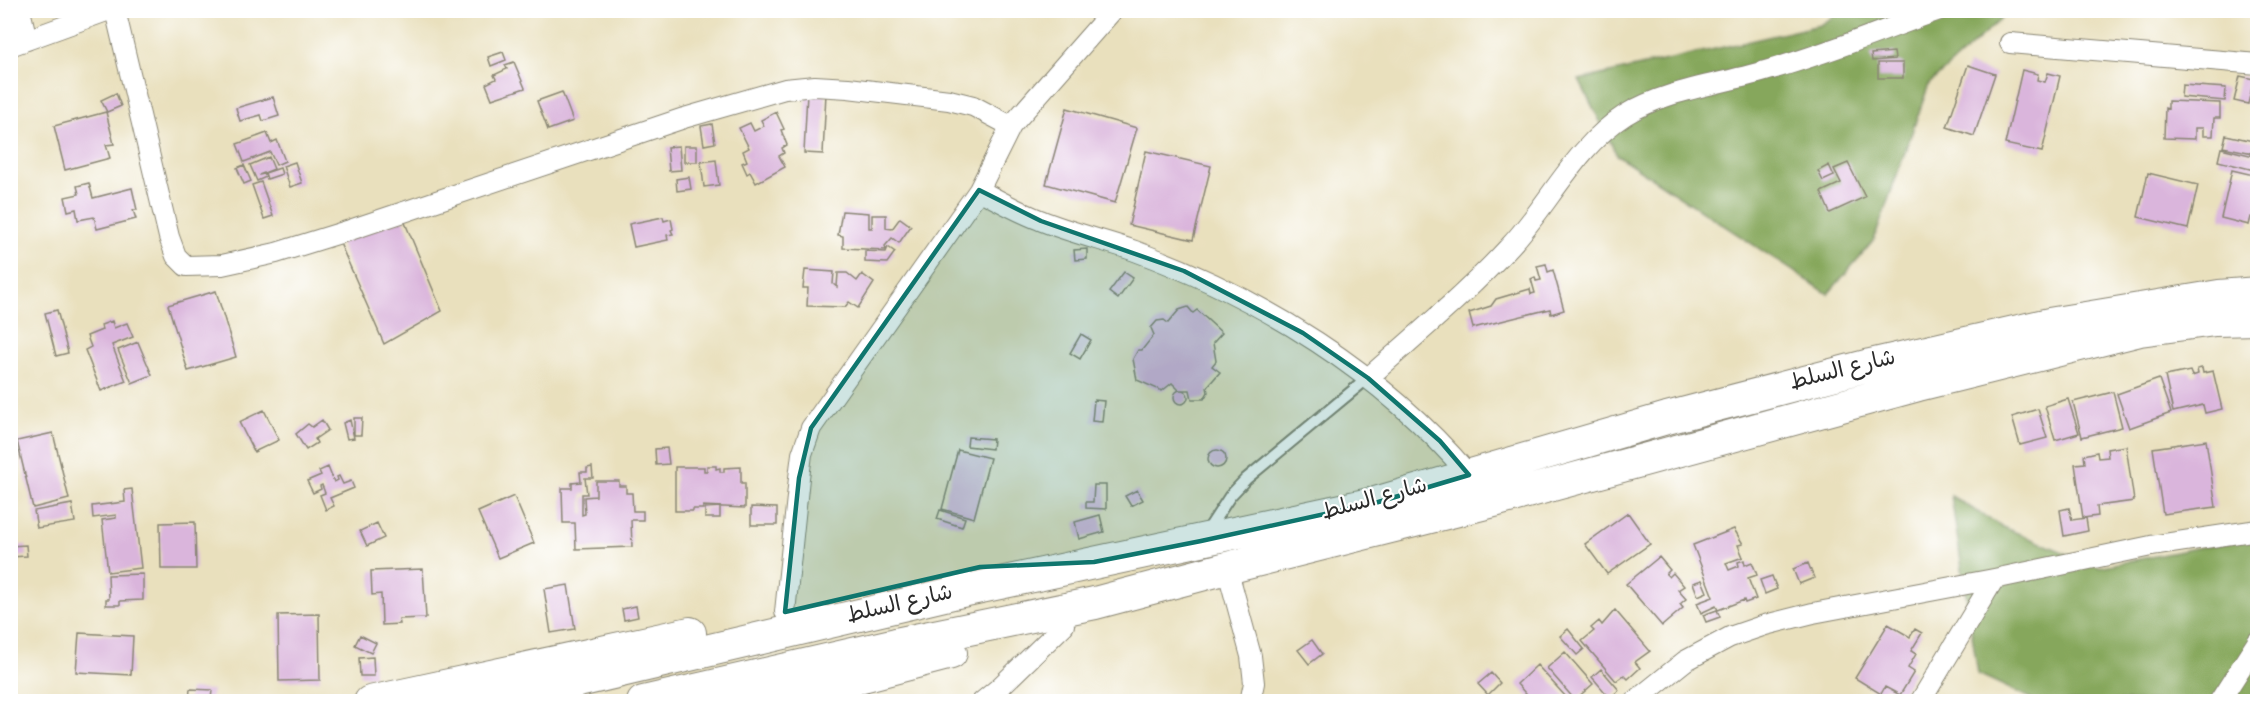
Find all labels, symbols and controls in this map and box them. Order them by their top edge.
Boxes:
street label: شارع السلط [1787,346,1899,398]
street label: شارع السلط [1319,474,1431,528]
street label: شارع السلط [844,581,956,631]

